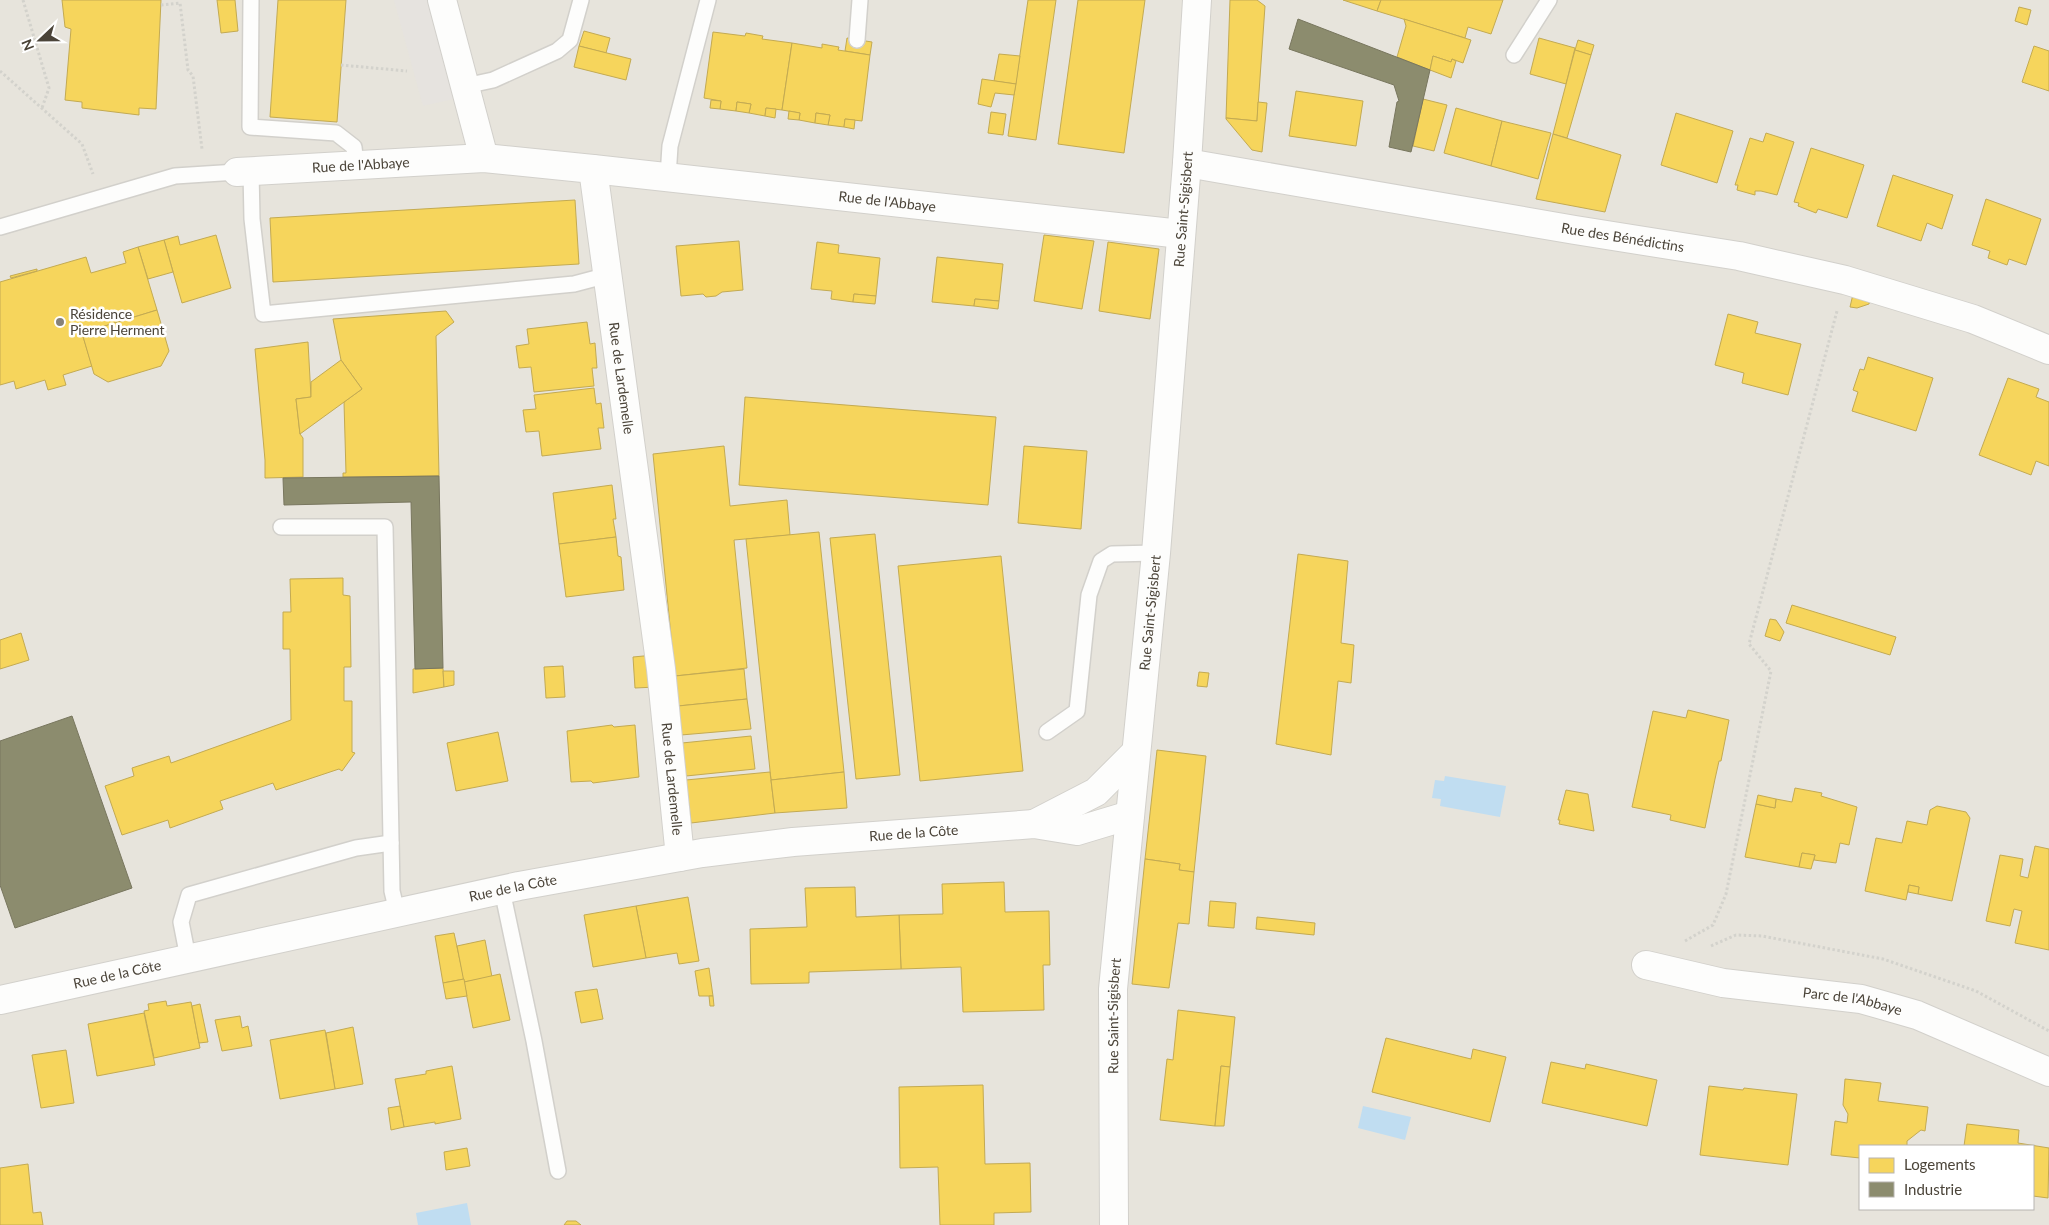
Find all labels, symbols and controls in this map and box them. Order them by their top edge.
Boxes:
north arrow [15,15,65,65]
text: N [18,37,37,53]
street label: Rue Saint-Sigisbert [1170,151,1196,268]
street label: Rue de l'Abbaye [311,153,410,176]
street label: Rue de l'Abbaye [838,187,937,215]
street label: Rue des Bénédictins [1560,219,1685,255]
place label: Résidence Pierre Herment [70,305,165,338]
marker: Résidence Pierre Herment [54,316,66,328]
street label: Rue de Lardemelle [606,321,638,435]
street label: Rue Saint-Sigisbert [1135,554,1164,671]
street label: Rue de Lardemelle [658,722,687,836]
street label: Rue de la Côte [868,821,959,844]
street label: Rue de la Côte [467,870,558,905]
street label: Rue de la Côte [72,956,163,992]
street label: Rue Saint-Sigisbert [1104,957,1124,1074]
street label: Parc de l'Abbaye [1802,983,1904,1018]
legend [1859,1145,2034,1210]
text: Logements [1904,1155,1976,1173]
text: Industrie [1904,1180,1962,1198]

